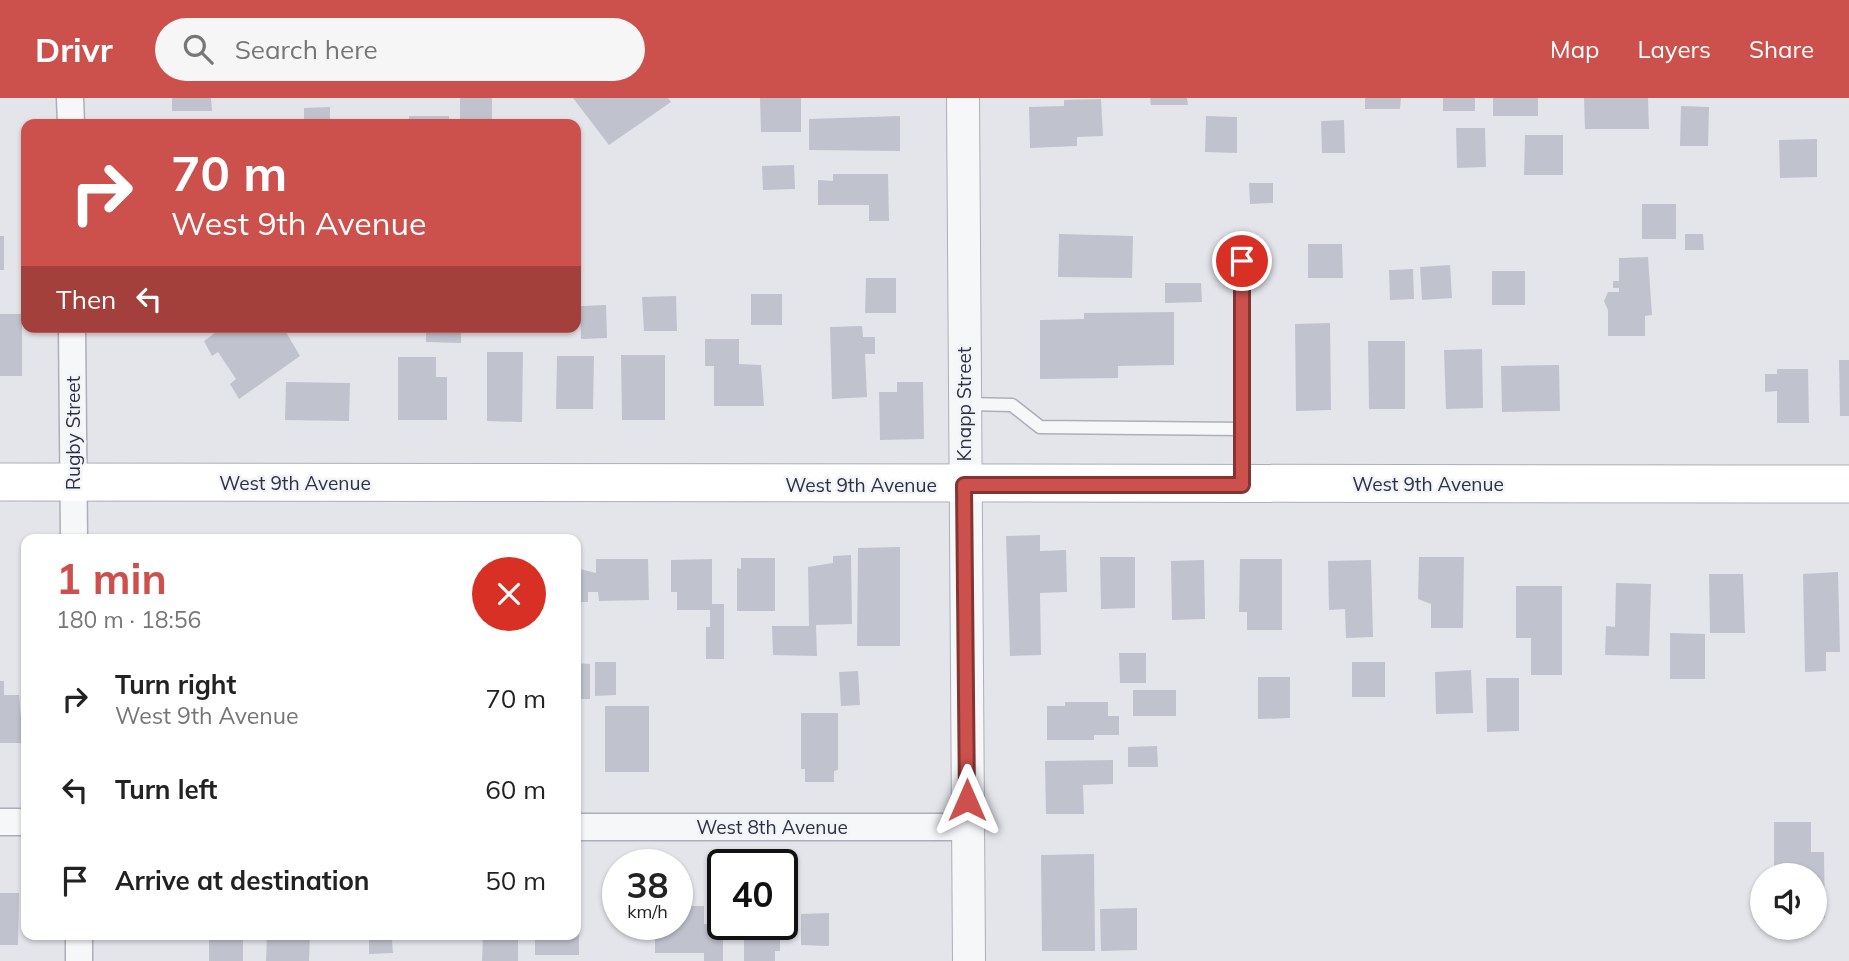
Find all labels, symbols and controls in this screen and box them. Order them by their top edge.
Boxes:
search box [155,18,645,81]
text: Drivr [35,29,113,70]
icon: search [179,30,217,68]
text: Search here [235,33,378,66]
text: Map [1550,34,1599,64]
text: Layers [1637,34,1711,64]
text: Share [1749,34,1814,64]
text: 70 m [171,142,287,203]
icon: right [56,147,147,238]
text: West 9th Avenue [171,203,426,243]
pin [1212,231,1272,291]
icon: arrive [1223,242,1261,280]
icon: left [130,280,168,318]
text: Then [56,283,116,316]
street label: Knapp Street [952,346,976,461]
street label: Rugby Street [61,375,85,490]
street label: West 9th Avenue [219,471,371,495]
street label: West 9th Avenue [1352,472,1504,496]
street label: West 9th Avenue [785,473,937,497]
text: 1 min [56,552,167,605]
button: close [472,557,546,631]
text: 180 m · 18:56 [56,605,201,634]
text: Turn right [115,668,236,701]
icon: right [56,680,94,718]
text: 70 m [485,682,546,715]
text: West 9th Avenue [115,701,299,730]
position arrow [930,763,1004,837]
icon: left [56,771,94,809]
text: Turn left [115,773,217,806]
text: 60 m [485,773,546,806]
street label: West 8th Avenue [696,815,848,839]
speed limit sign: 40 [707,849,798,940]
icon: arrive [56,862,94,900]
text: 38 [626,863,669,907]
map controls [1750,863,1827,940]
button: sound [1750,863,1827,940]
text: Arrive at destination [115,864,370,897]
text: 50 m [485,864,546,897]
text: km/h [627,900,668,923]

